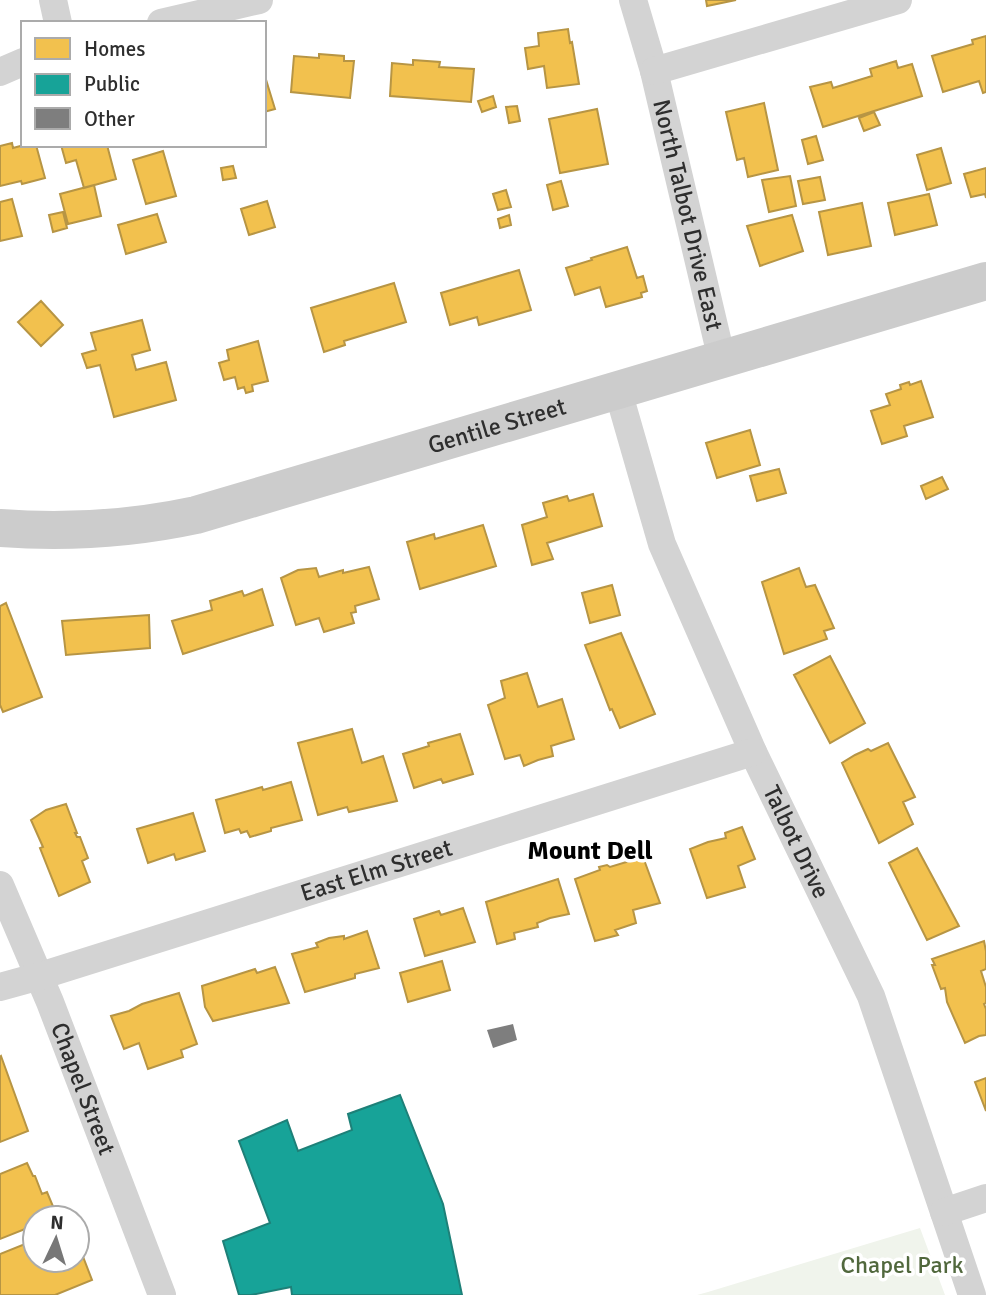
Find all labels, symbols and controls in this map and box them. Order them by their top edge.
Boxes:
legend [21,21,266,147]
text: Homes [84,36,146,62]
text: Public [84,71,140,97]
street label: North Talbot Drive East [646,97,730,333]
text: Other [84,106,135,132]
street label: Gentile Street [424,391,569,460]
street label: Talbot Drive [756,781,836,903]
street label: East Elm Street [297,832,456,908]
district label: Mount Dell [527,835,653,867]
street label: Chapel Street [44,1018,122,1159]
north arrow [21,1204,91,1274]
text: N [50,1211,65,1235]
park label: Chapel Park [841,1250,963,1280]

